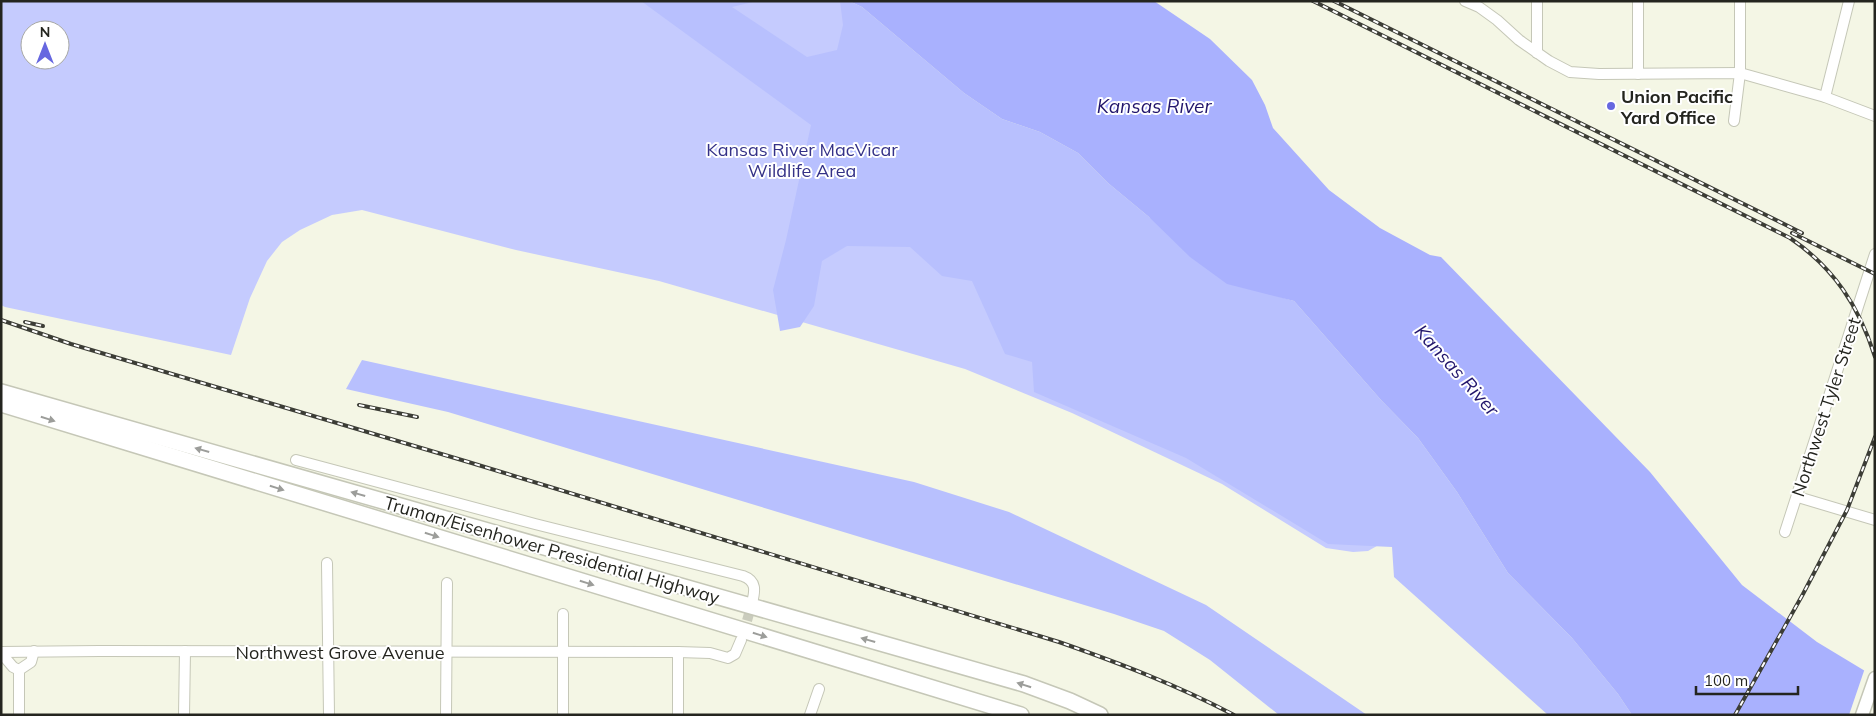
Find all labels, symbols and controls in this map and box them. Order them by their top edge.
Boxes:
north arrow [20,20,70,70]
text: N [40,23,50,41]
place label: Union Pacific Yard Office [1620,85,1733,129]
water label: Kansas River [1097,94,1212,118]
marker: Union Pacific Yard Office [1605,100,1617,112]
park label: Kansas River MacVicar Wildlife Area [706,138,898,182]
street label: Northwest Tyler Street [1786,315,1866,499]
water label: Kansas River [1410,319,1505,421]
one-way arrow [40,415,55,423]
one-way arrow [194,446,209,454]
one-way arrow [269,484,284,492]
one-way arrow [350,490,365,498]
street label: Truman/Eisenhower Presidential Highway [382,491,723,609]
one-way arrow [425,532,440,540]
one-way arrow [580,579,595,587]
one-way arrow [752,632,767,640]
one-way arrow [860,635,875,643]
street label: Northwest Grove Avenue [236,641,444,664]
scale bar [1696,664,1798,696]
text: 100 m [1704,671,1748,690]
one-way arrow [1016,680,1031,688]

